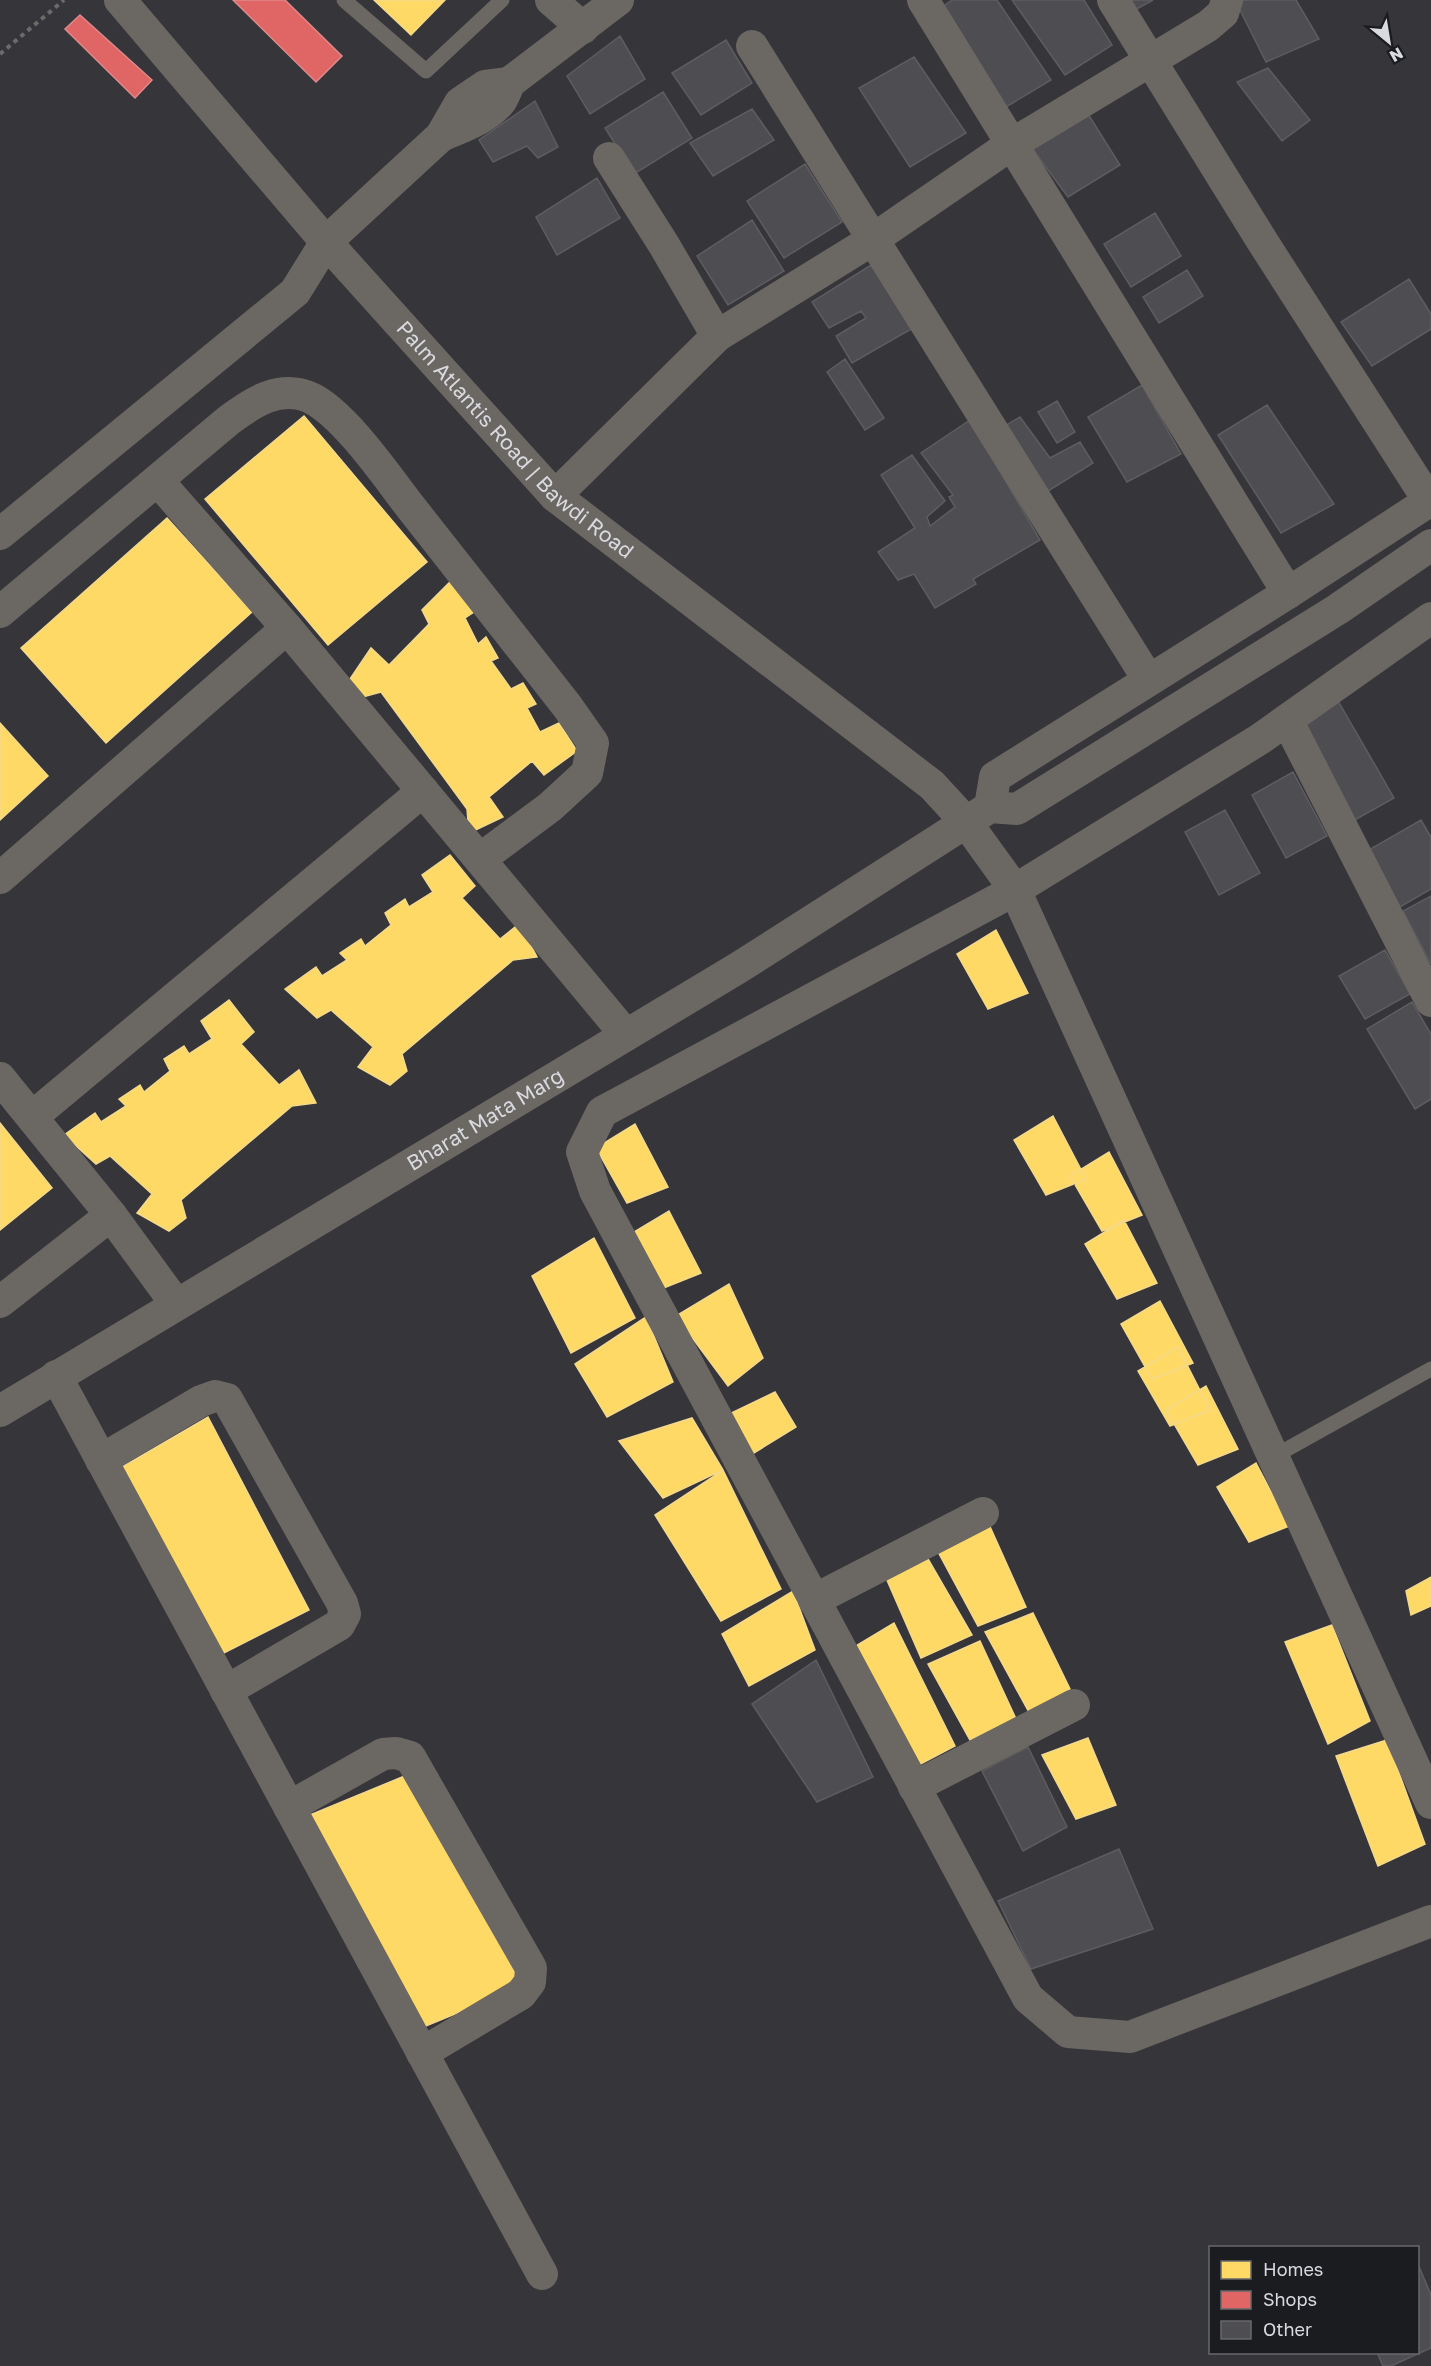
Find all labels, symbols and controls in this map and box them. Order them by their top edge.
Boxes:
north arrow [1359,12,1419,72]
text: N [1386,43,1407,67]
street label: Palm Atlantis Road | Bawdi Road [391,315,639,564]
street label: Bharat Mata Marg [402,1062,568,1176]
legend [1209,2246,1419,2354]
text: Homes [1263,2258,1323,2280]
text: Shops [1263,2288,1317,2310]
text: Other [1263,2318,1312,2340]

